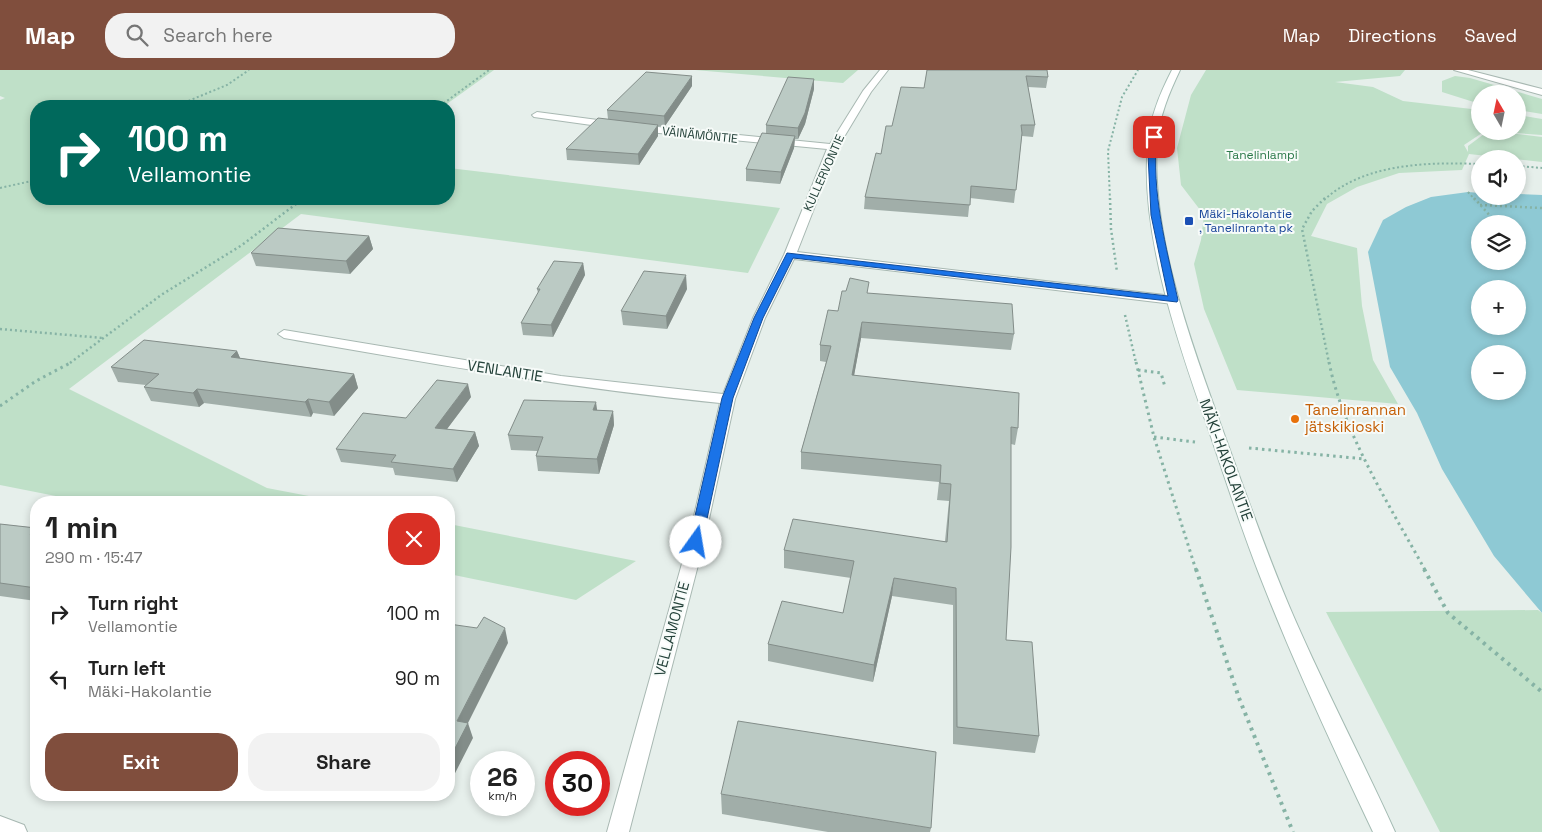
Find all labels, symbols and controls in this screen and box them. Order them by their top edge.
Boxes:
search box [105,13,455,58]
text: Map [25,20,75,51]
icon: search [123,21,151,49]
text: Search here [163,23,273,48]
text: Map [1283,24,1320,47]
text: Directions [1348,24,1437,47]
text: Saved [1465,24,1517,47]
north arrow [1471,85,1526,140]
map controls [1471,85,1526,400]
pin [1133,116,1175,158]
text: 100 m [128,117,228,161]
icon: right [45,120,110,185]
street label: VÄINÄMÖNTIE [661,123,739,147]
icon: arrive [1140,123,1168,151]
street label: KULLERVONTIE [800,132,848,214]
park label: Tanelinlampi [1226,147,1298,163]
button: sound [1471,150,1526,205]
text: Vellamontie [128,160,251,188]
place label: Mäki-Hakolantie , Tanelinranta pk [1199,206,1294,236]
marker: Mäki-Hakolantie , Tanelinranta pk [1183,215,1195,227]
button: layers [1471,215,1526,270]
button: + [1471,280,1526,335]
button: − [1471,345,1526,400]
street label: VENLANTIE [466,355,544,386]
street label: MÄKI-HAKOLANTIE [1196,396,1257,524]
place label: Tanelinrannan jätskikioski [1304,400,1406,436]
marker: Tanelinrannan jätskikioski [1289,413,1301,425]
text: 1 min [45,508,118,547]
button: close [388,513,440,565]
position arrow [669,515,721,567]
text: 290 m · 15:47 [45,547,143,568]
street label: VELLAMONTIE [650,579,693,678]
text: Turn right [88,591,178,616]
icon: right [45,600,73,628]
text: 100 m [386,601,440,626]
text: Vellamontie [88,616,178,637]
text: Turn left [88,656,166,681]
icon: left [45,665,73,693]
text: 90 m [395,666,440,691]
text: Mäki-Hakolantie [88,681,212,702]
button: Exit [45,733,238,791]
button: Share [248,733,440,791]
speed limit sign: 30 [545,751,610,816]
text: 26 [487,761,518,793]
text: km/h [488,788,517,804]

